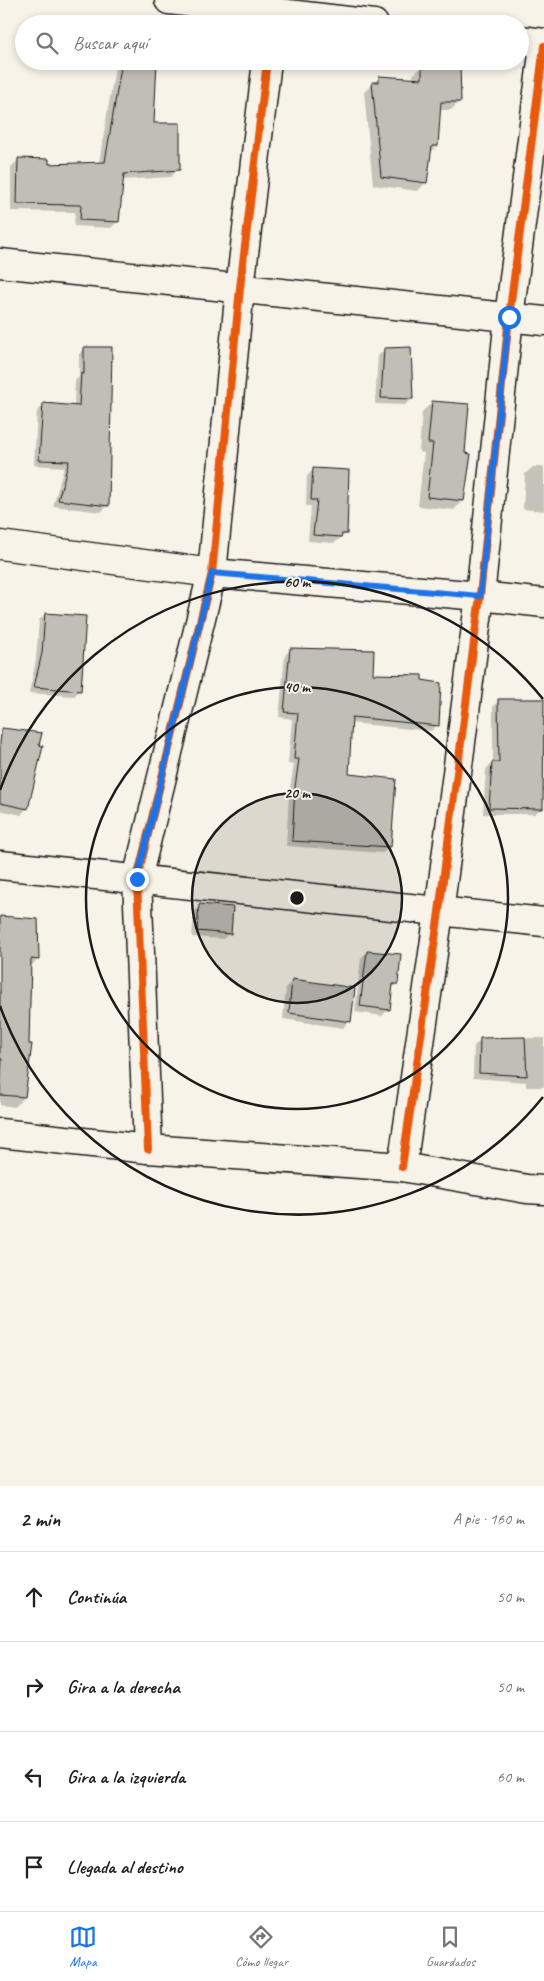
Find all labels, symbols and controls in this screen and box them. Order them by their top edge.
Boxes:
search box [15,15,529,70]
icon: search [33,29,61,57]
text: Buscar aquí [73,31,147,55]
route start [498,306,521,329]
text: 60 m [284,573,311,592]
text: 40 m [284,678,311,697]
text: 20 m [284,784,311,803]
route end [126,868,149,891]
centre of rings [288,889,306,907]
text: 2 min [20,1506,60,1532]
text: A pie · 160 m [453,1509,524,1529]
icon: ahead [20,1583,48,1611]
text: Continúa [67,1585,126,1609]
text: 50 m [497,1587,524,1607]
icon: right [20,1673,48,1701]
text: Gira a la derecha [67,1675,180,1699]
text: 50 m [497,1677,524,1697]
icon: left [20,1763,48,1791]
text: Gira a la izquierda [67,1765,185,1789]
text: 60 m [497,1767,524,1787]
icon: arrive [20,1853,48,1881]
text: Llegada al destino [67,1855,183,1879]
tab: Mapa [69,1923,97,1970]
tab: Cómo llegar [235,1923,288,1970]
tab: Guardados [426,1923,475,1970]

